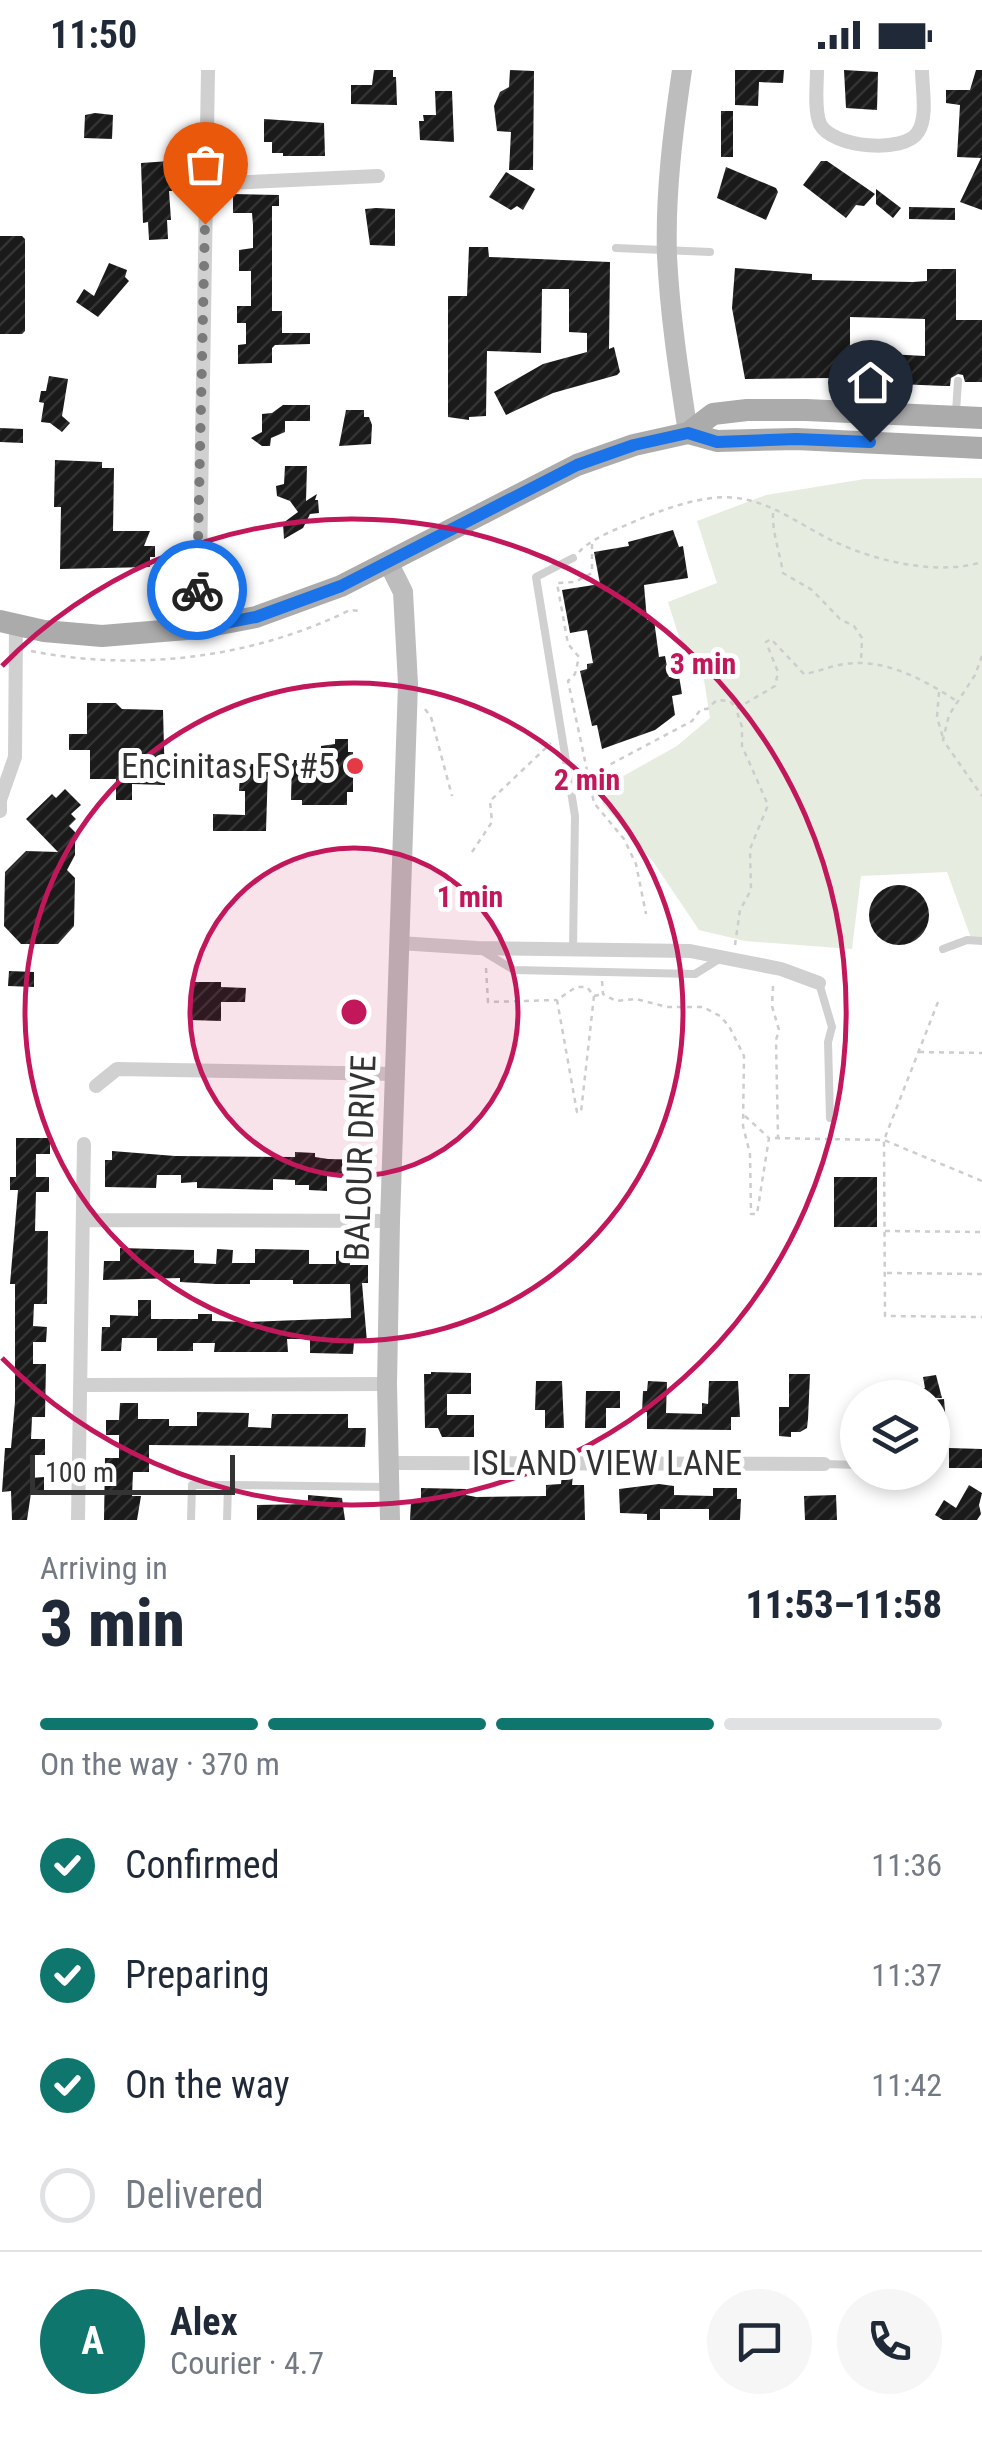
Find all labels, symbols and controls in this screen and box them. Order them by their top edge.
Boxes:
text: 11:50 [50,13,137,57]
pin [163,122,248,225]
icon: bag [178,137,233,192]
pin [828,340,913,443]
icon: home [843,355,898,410]
courier [147,540,247,640]
icon: bike [170,563,225,618]
text: 3 min [670,646,736,681]
place label: Encinitas FS #5 [121,746,335,787]
marker: Encinitas FS #5 [344,755,366,777]
text: 2 min [554,762,620,797]
text: 1 min [437,879,503,914]
centre of rings [336,994,372,1030]
street label: BALOUR DRIVE [336,1054,385,1262]
map controls [840,1380,950,1490]
button: layers [840,1380,950,1490]
street label: ISLAND VIEW LANE [472,1443,742,1484]
scale bar [30,1450,235,1494]
text: 100 m [45,1456,114,1489]
text: Arriving in [40,1549,168,1587]
text: 11:53–11:58 [745,1583,942,1627]
text: 3 min [40,1586,185,1662]
text: On the way · 370 m [40,1745,280,1783]
icon: check [40,1838,95,1893]
text: Confirmed [125,1843,280,1887]
text: 11:36 [871,1846,942,1884]
icon: check [40,1948,95,2003]
text: Preparing [125,1953,270,1997]
text: 11:37 [871,1956,942,1994]
icon: check [40,2058,95,2113]
text: On the way [125,2063,290,2107]
text: 11:42 [871,2066,942,2104]
text: Delivered [125,2173,264,2217]
button: chat [707,2289,812,2394]
button: phone [837,2289,942,2394]
text: Alex [170,2300,238,2344]
text: A [81,2319,104,2363]
text: Courier · 4.7 [170,2344,324,2382]

